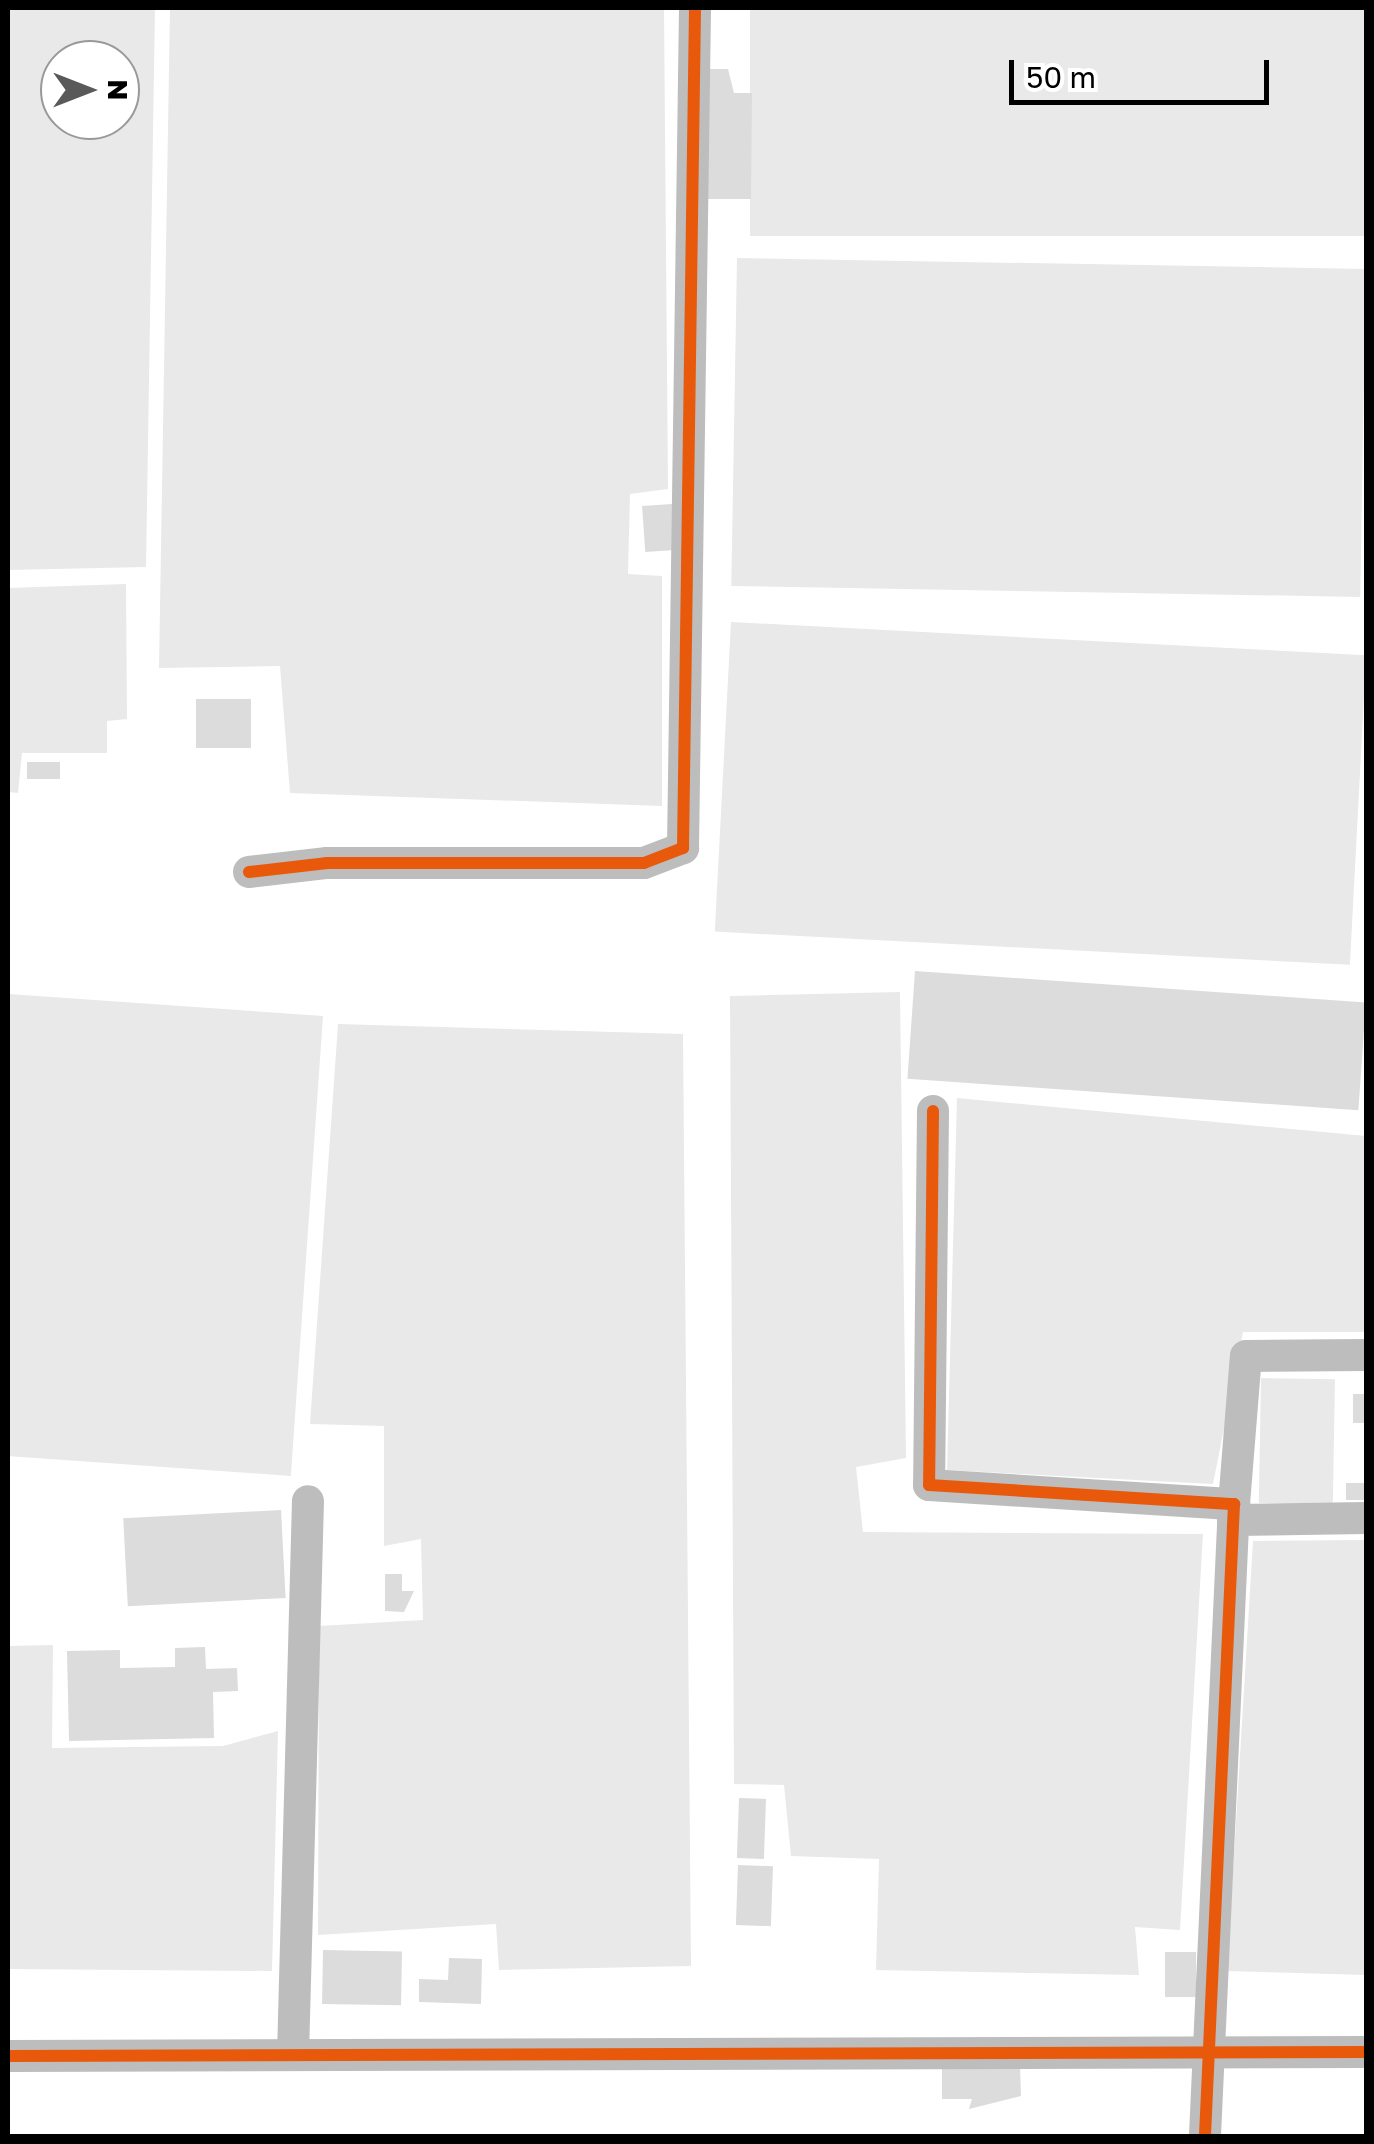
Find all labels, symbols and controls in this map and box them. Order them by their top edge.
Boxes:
north arrow [40,40,140,140]
scale bar [1014,40,1274,102]
text: 50 m [1026,59,1096,95]
text: N [102,79,135,101]

